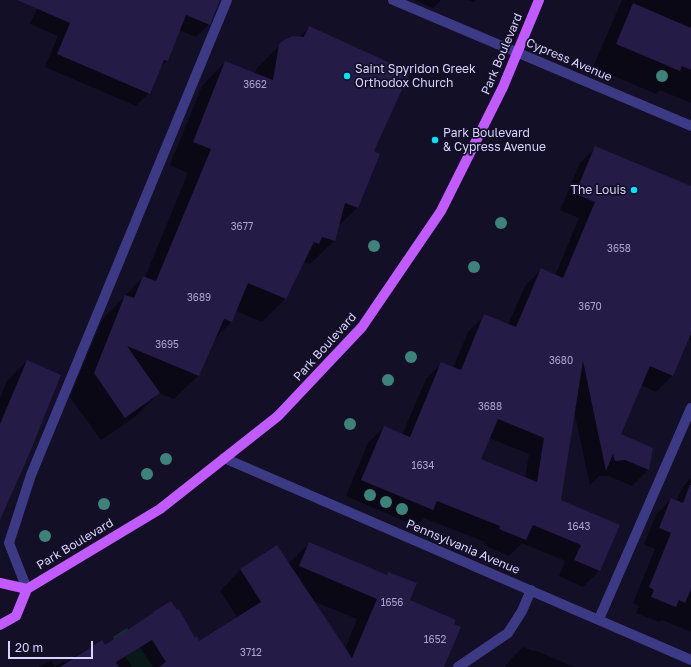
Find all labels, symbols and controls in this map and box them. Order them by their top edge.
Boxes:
street label: Park Boulevard [478,11,526,97]
street label: Cypress Avenue [524,35,614,85]
place label: Saint Spyridon Greek Orthodox Church [355,62,476,90]
marker: Saint Spyridon Greek Orthodox Church [342,71,352,81]
house number: 3662 [243,79,267,91]
place label: Park Boulevard & Cypress Avenue [443,126,546,154]
marker: Park Boulevard & Cypress Avenue [430,135,440,145]
place label: The Louis [570,183,626,197]
marker: The Louis [629,185,639,195]
house number: 3677 [231,221,253,233]
house number: 3658 [607,243,631,255]
house number: 3689 [187,292,211,304]
house number: 3670 [578,301,602,313]
street label: Park Boulevard [291,310,359,384]
house number: 3695 [155,339,179,351]
house number: 3680 [549,355,573,367]
house number: 3688 [478,401,502,413]
house number: 1634 [412,460,434,472]
street label: Park Boulevard [34,515,116,573]
street label: Pennsylvania Avenue [404,517,522,577]
house number: 1643 [568,521,590,533]
house number: 1656 [381,597,403,609]
scale bar [10,633,95,659]
house number: 1652 [424,634,446,646]
text: 20 m [15,640,43,655]
house number: 3712 [240,647,262,659]

